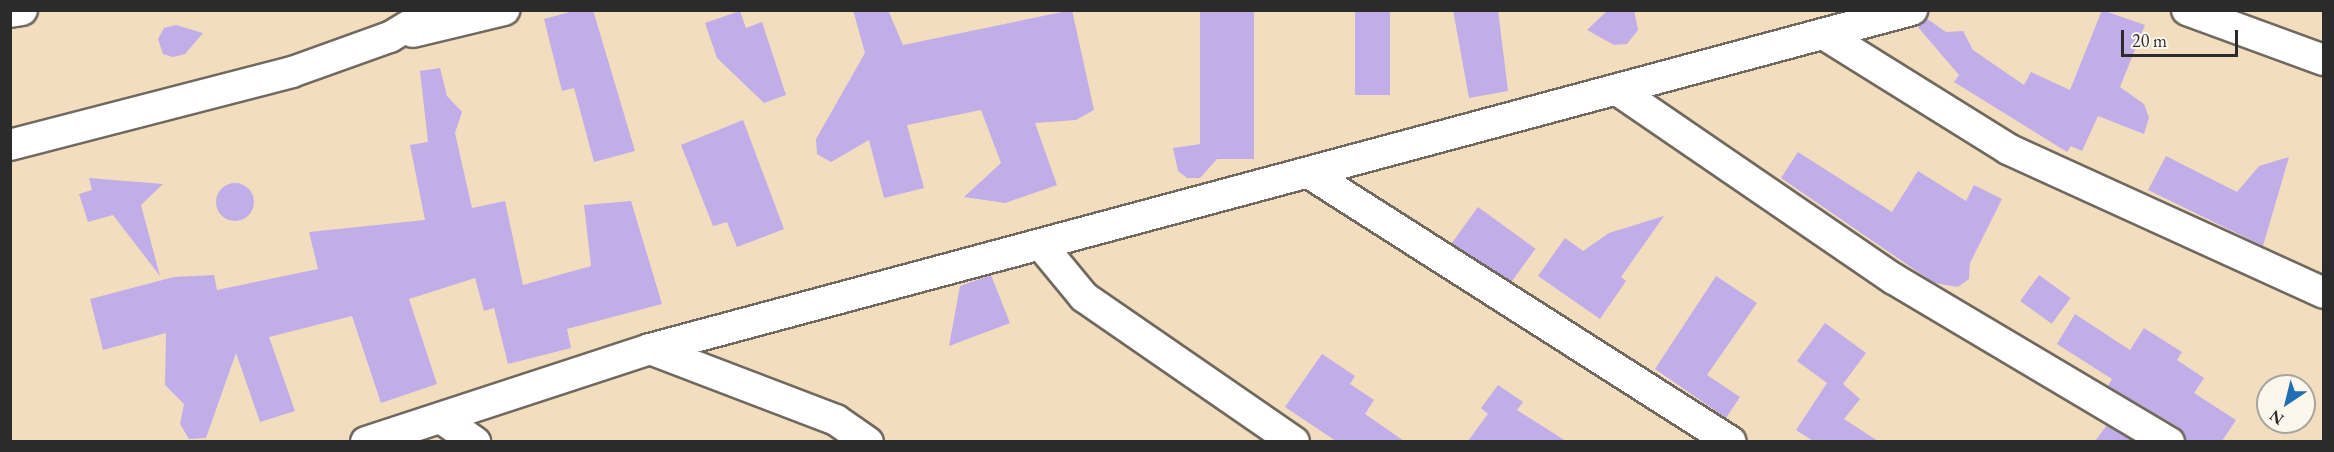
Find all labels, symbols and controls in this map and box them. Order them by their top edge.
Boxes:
scale bar [2124,18,2241,56]
text: 20 m [2132,29,2167,52]
north arrow [2256,374,2316,434]
text: N [2265,405,2288,430]

